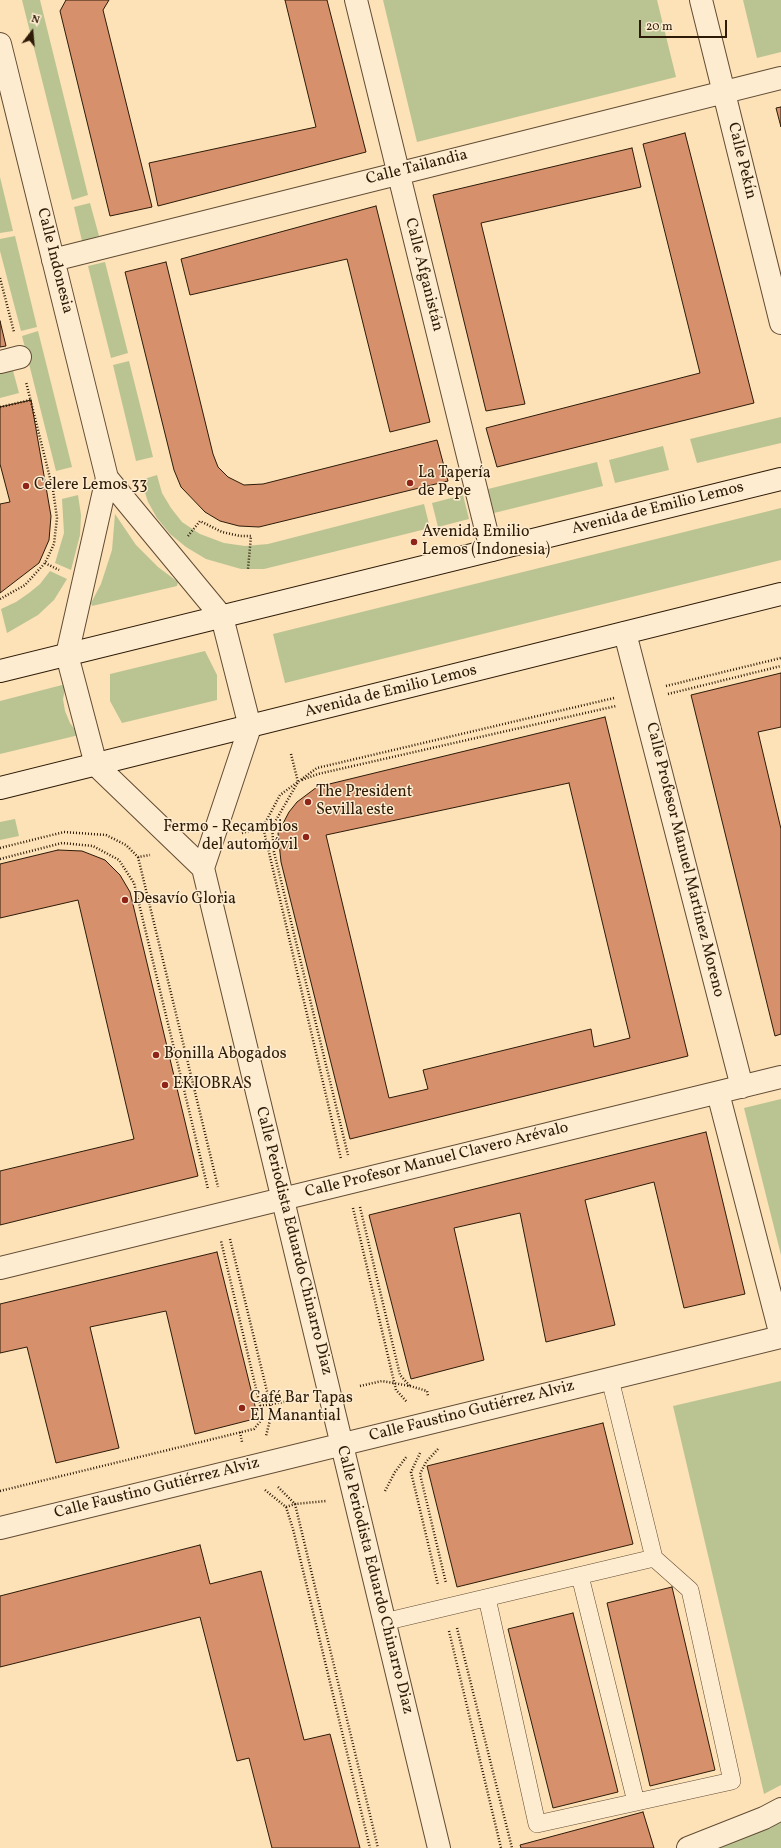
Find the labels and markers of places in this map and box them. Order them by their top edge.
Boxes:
place label: La Tapería de Pepe [418,464,491,502]
place label: Celere Lemos 33 [34,476,147,496]
marker: La Tapería de Pepe [405,478,415,488]
marker: Celere Lemos 33 [21,481,31,491]
place label: Avenida Emilio Lemos (Indonesia) [422,523,550,561]
marker: Avenida Emilio Lemos (Indonesia) [409,537,419,547]
place label: The President Sevilla este [316,783,412,821]
marker: The President Sevilla este [303,797,313,807]
place label: Fermo - Recambios del automóvil [163,818,298,856]
marker: Fermo - Recambios del automóvil [301,832,311,842]
place label: Desavío Gloria [133,890,236,910]
marker: Desavío Gloria [120,895,130,905]
place label: Bonilla Abogados [164,1045,287,1065]
marker: Bonilla Abogados [151,1050,161,1060]
place label: EKIOBRAS [173,1075,252,1095]
marker: EKIOBRAS [160,1080,170,1090]
place label: Café Bar Tapas El Manantial [250,1389,353,1427]
marker: Café Bar Tapas El Manantial [237,1403,247,1413]

